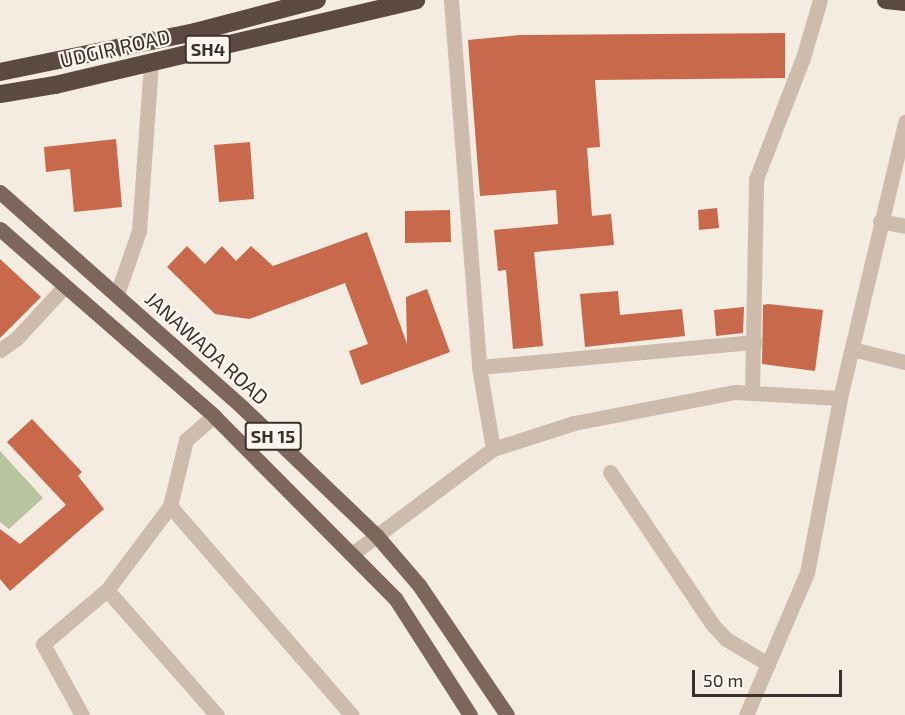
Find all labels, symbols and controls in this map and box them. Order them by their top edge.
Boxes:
street label: UDGIR ROAD [57,24,173,72]
road number: SH4 [184,34,232,64]
street label: JANAWADA ROAD [140,286,274,410]
road number: SH 15 [244,421,302,451]
scale bar [695,658,845,696]
text: 50 m [703,669,743,691]

